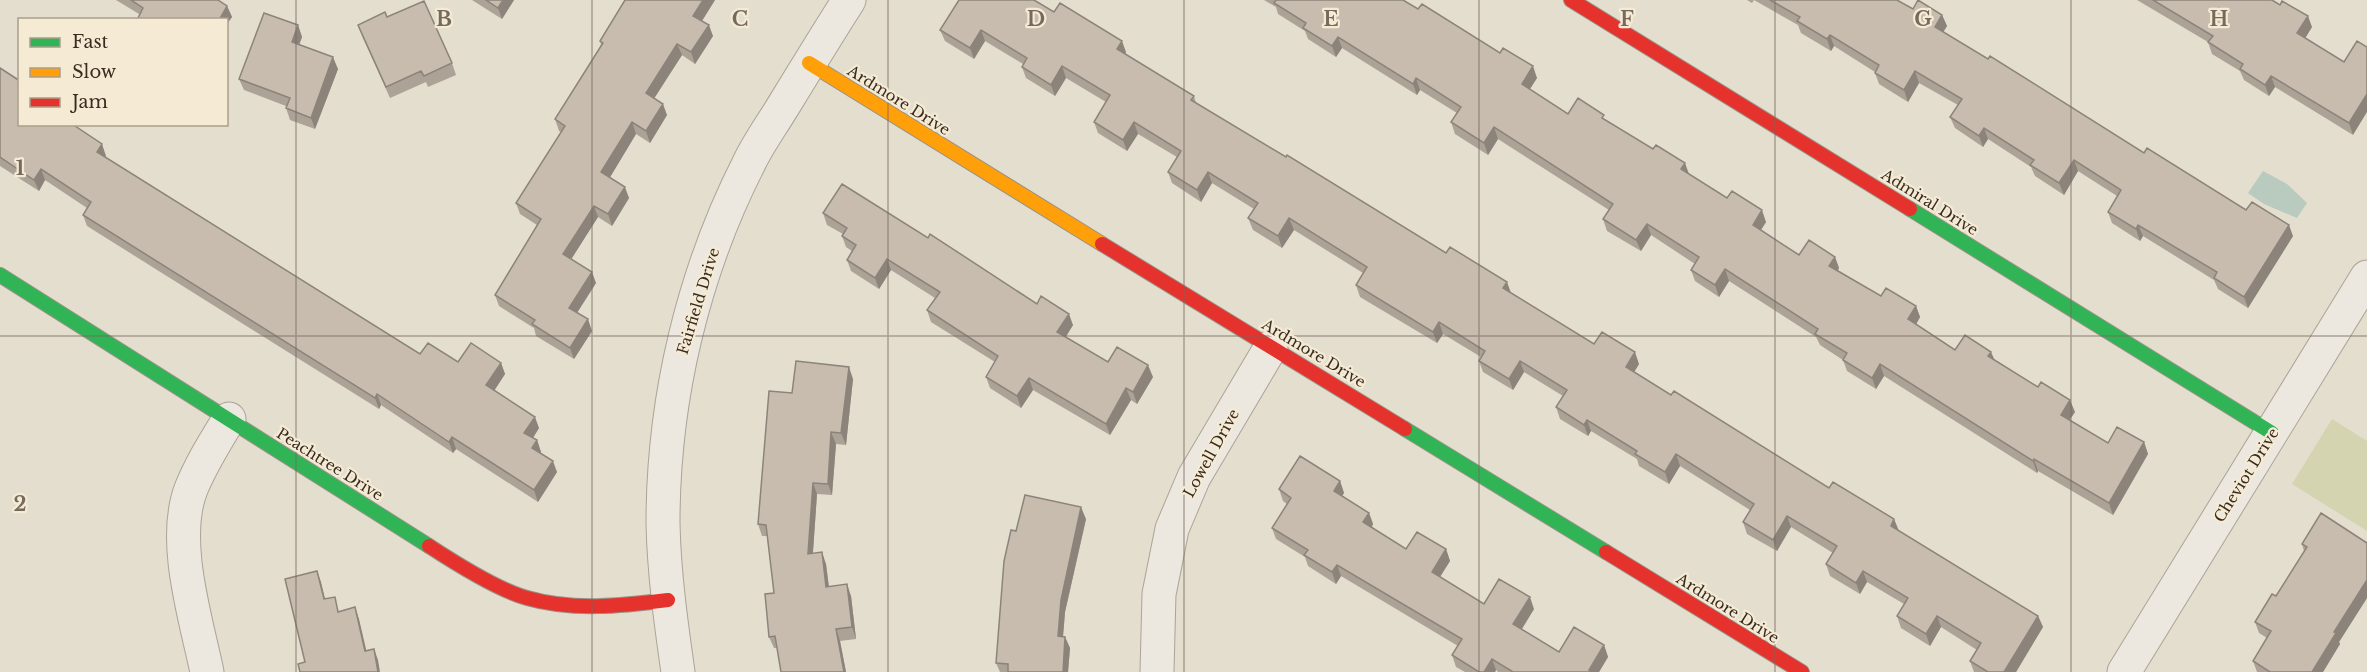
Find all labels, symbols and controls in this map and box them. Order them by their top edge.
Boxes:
text: B [436,7,452,31]
text: C [732,7,748,31]
text: D [1027,7,1045,31]
text: E [1323,7,1339,31]
text: F [1620,7,1634,31]
text: G [1914,7,1932,31]
text: H [2210,7,2229,31]
legend [18,18,228,126]
text: Fast [72,31,109,53]
street label: Ardmore Drive [843,60,954,139]
text: Slow [72,61,117,83]
text: Jam [70,91,108,113]
text: 1 [16,156,25,180]
street label: Admiral Drive [1877,164,1982,239]
street label: Fairfield Drive [673,245,723,357]
street label: Ardmore Drive [1258,314,1369,391]
street label: Lowell Drive [1179,405,1243,501]
street label: Peachtree Drive [273,424,387,504]
street label: Cheviot Drive [2209,424,2283,526]
text: 2 [13,492,27,516]
street label: Ardmore Drive [1672,568,1783,647]

